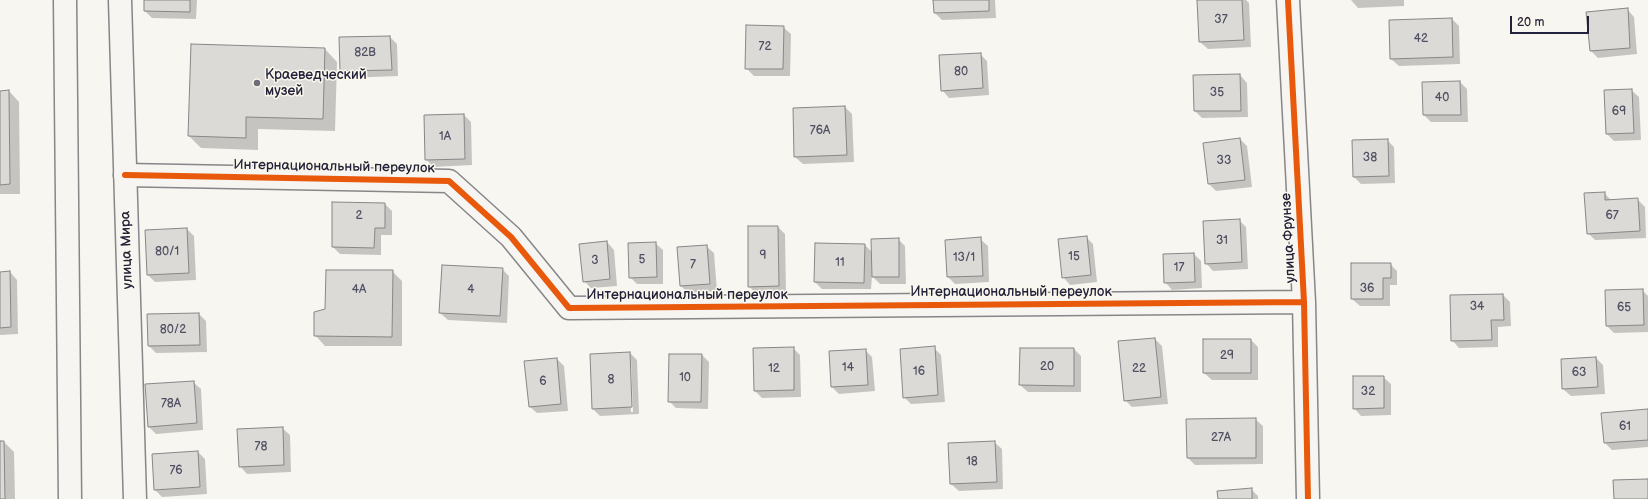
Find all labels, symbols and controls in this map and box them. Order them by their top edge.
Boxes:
scale bar [1512,8,1591,34]
house number: 37 [1214,13,1228,27]
text: 20 m [1517,15,1544,30]
house number: 42 [1414,32,1428,46]
house number: 72 [759,40,771,54]
house number: 82В [354,46,376,60]
house number: 80 [954,65,968,79]
place label: Краеведческий музей [265,67,367,100]
marker: Краеведческий музей [252,78,262,88]
house number: 35 [1210,86,1224,100]
house number: 40 [1435,91,1449,105]
house number: 69 [1612,105,1626,119]
house number: 76А [810,124,830,138]
house number: 1А [439,130,451,144]
house number: 38 [1363,151,1377,165]
house number: 33 [1217,154,1231,168]
street label: Интернациональный переулок [233,157,435,177]
street label: улица Фрунзе [1278,193,1300,283]
house number: 2 [355,209,363,223]
house number: 67 [1605,209,1619,223]
street label: улица Мира [117,211,137,289]
house number: 31 [1216,234,1228,248]
house number: 80/1 [155,245,179,259]
house number: 9 [760,249,766,263]
house number: 15 [1068,250,1080,264]
house number: 13/1 [953,251,975,265]
house number: 5 [639,253,645,267]
house number: 3 [591,254,599,268]
house number: 11 [835,256,845,270]
house number: 7 [690,258,696,272]
house number: 17 [1174,261,1184,275]
house number: 36 [1360,282,1374,296]
house number: 4А [352,283,366,297]
house number: 4 [467,283,475,297]
street label: Интернациональный переулок [910,284,1112,300]
street label: Интернациональный переулок [586,287,788,303]
house number: 34 [1470,300,1484,314]
house number: 65 [1617,301,1631,315]
house number: 80/2 [160,323,186,337]
house number: 29 [1220,349,1234,363]
house number: 20 [1040,360,1054,374]
house number: 14 [842,361,854,375]
house number: 12 [768,362,780,376]
house number: 22 [1132,362,1146,376]
house number: 16 [913,365,925,379]
house number: 63 [1572,366,1586,380]
house number: 10 [679,371,691,385]
house number: 8 [608,373,614,387]
house number: 6 [539,375,547,389]
house number: 32 [1361,385,1375,399]
house number: 78А [161,397,181,411]
house number: 61 [1619,420,1631,434]
house number: 27А [1211,431,1231,445]
house number: 78 [255,440,267,454]
house number: 18 [966,455,978,469]
house number: 76 [169,464,183,478]

